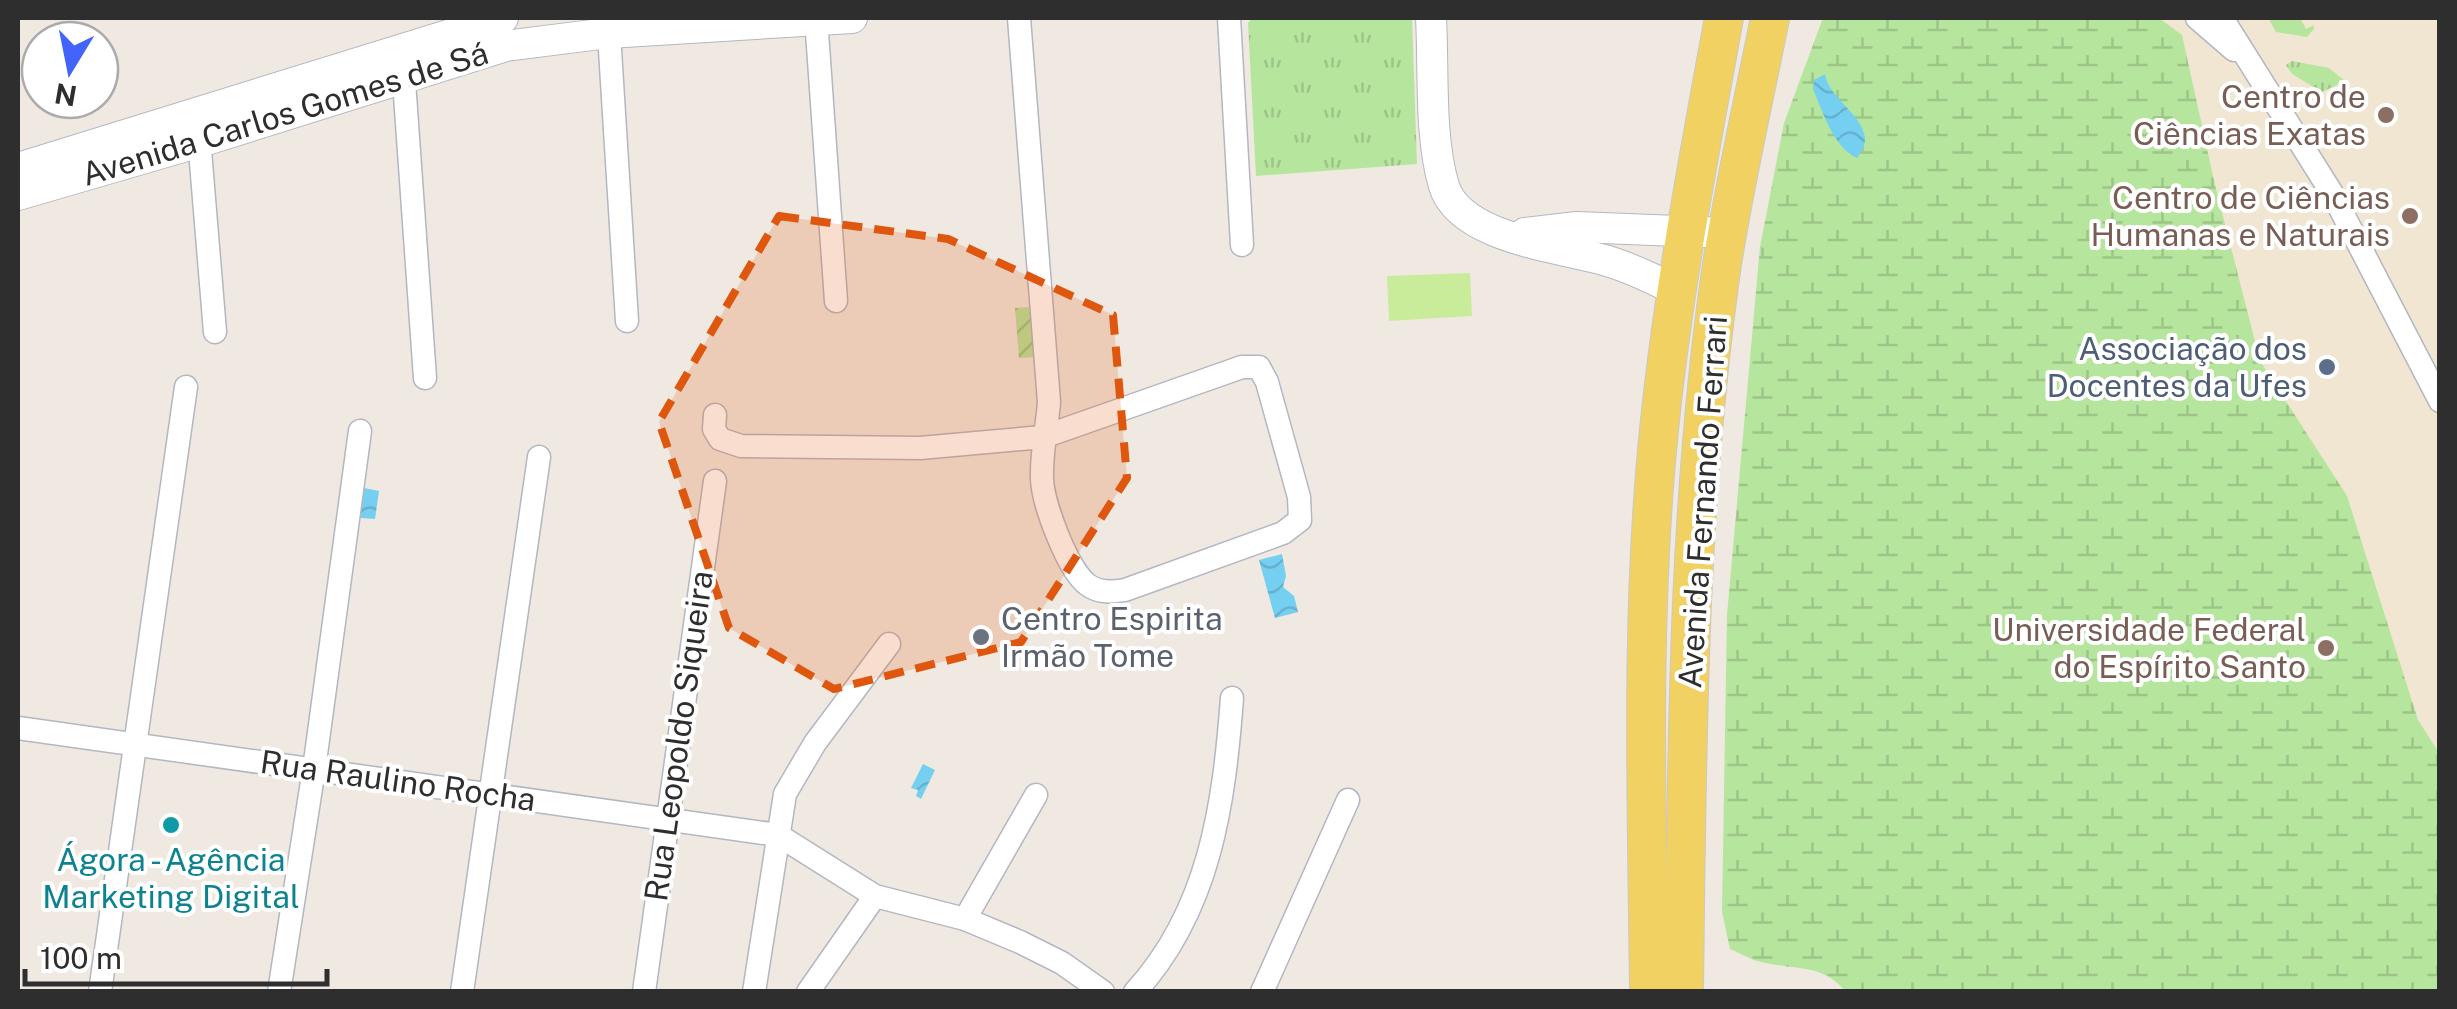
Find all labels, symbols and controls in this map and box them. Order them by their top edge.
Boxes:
north arrow [20,20,120,120]
street label: Avenida Carlos Gomes de Sá [77,34,492,193]
text: N [52,77,79,113]
place label: Centro de Ciências Exatas [2133,78,2366,152]
marker: Centro de Ciências Exatas [2375,104,2397,126]
place label: Centro de Ciências Humanas e Naturais [2090,179,2390,253]
marker: Centro de Ciências Humanas e Naturais [2399,205,2421,227]
street label: Avenida Fernando Ferrari [1671,314,1734,689]
place label: Associação dos Docentes da Ufes [2046,330,2307,404]
marker: Associação dos Docentes da Ufes [2316,356,2338,378]
street label: Rua Leopoldo Siqueira [637,568,720,903]
place label: Centro Espirita Irmão Tome [1001,600,1223,674]
place label: Universidade Federal do Espírito Santo [1992,611,2306,685]
marker: Centro Espirita Irmão Tome [970,626,992,648]
marker: Universidade Federal do Espírito Santo [2315,637,2337,659]
street label: Rua Raulino Rocha [258,743,538,818]
marker: Ágora - Agência Marketing Digital [160,814,182,836]
place label: Ágora - Agência Marketing Digital [42,841,300,915]
scale bar [25,924,328,986]
text: 100 m [40,940,122,976]

